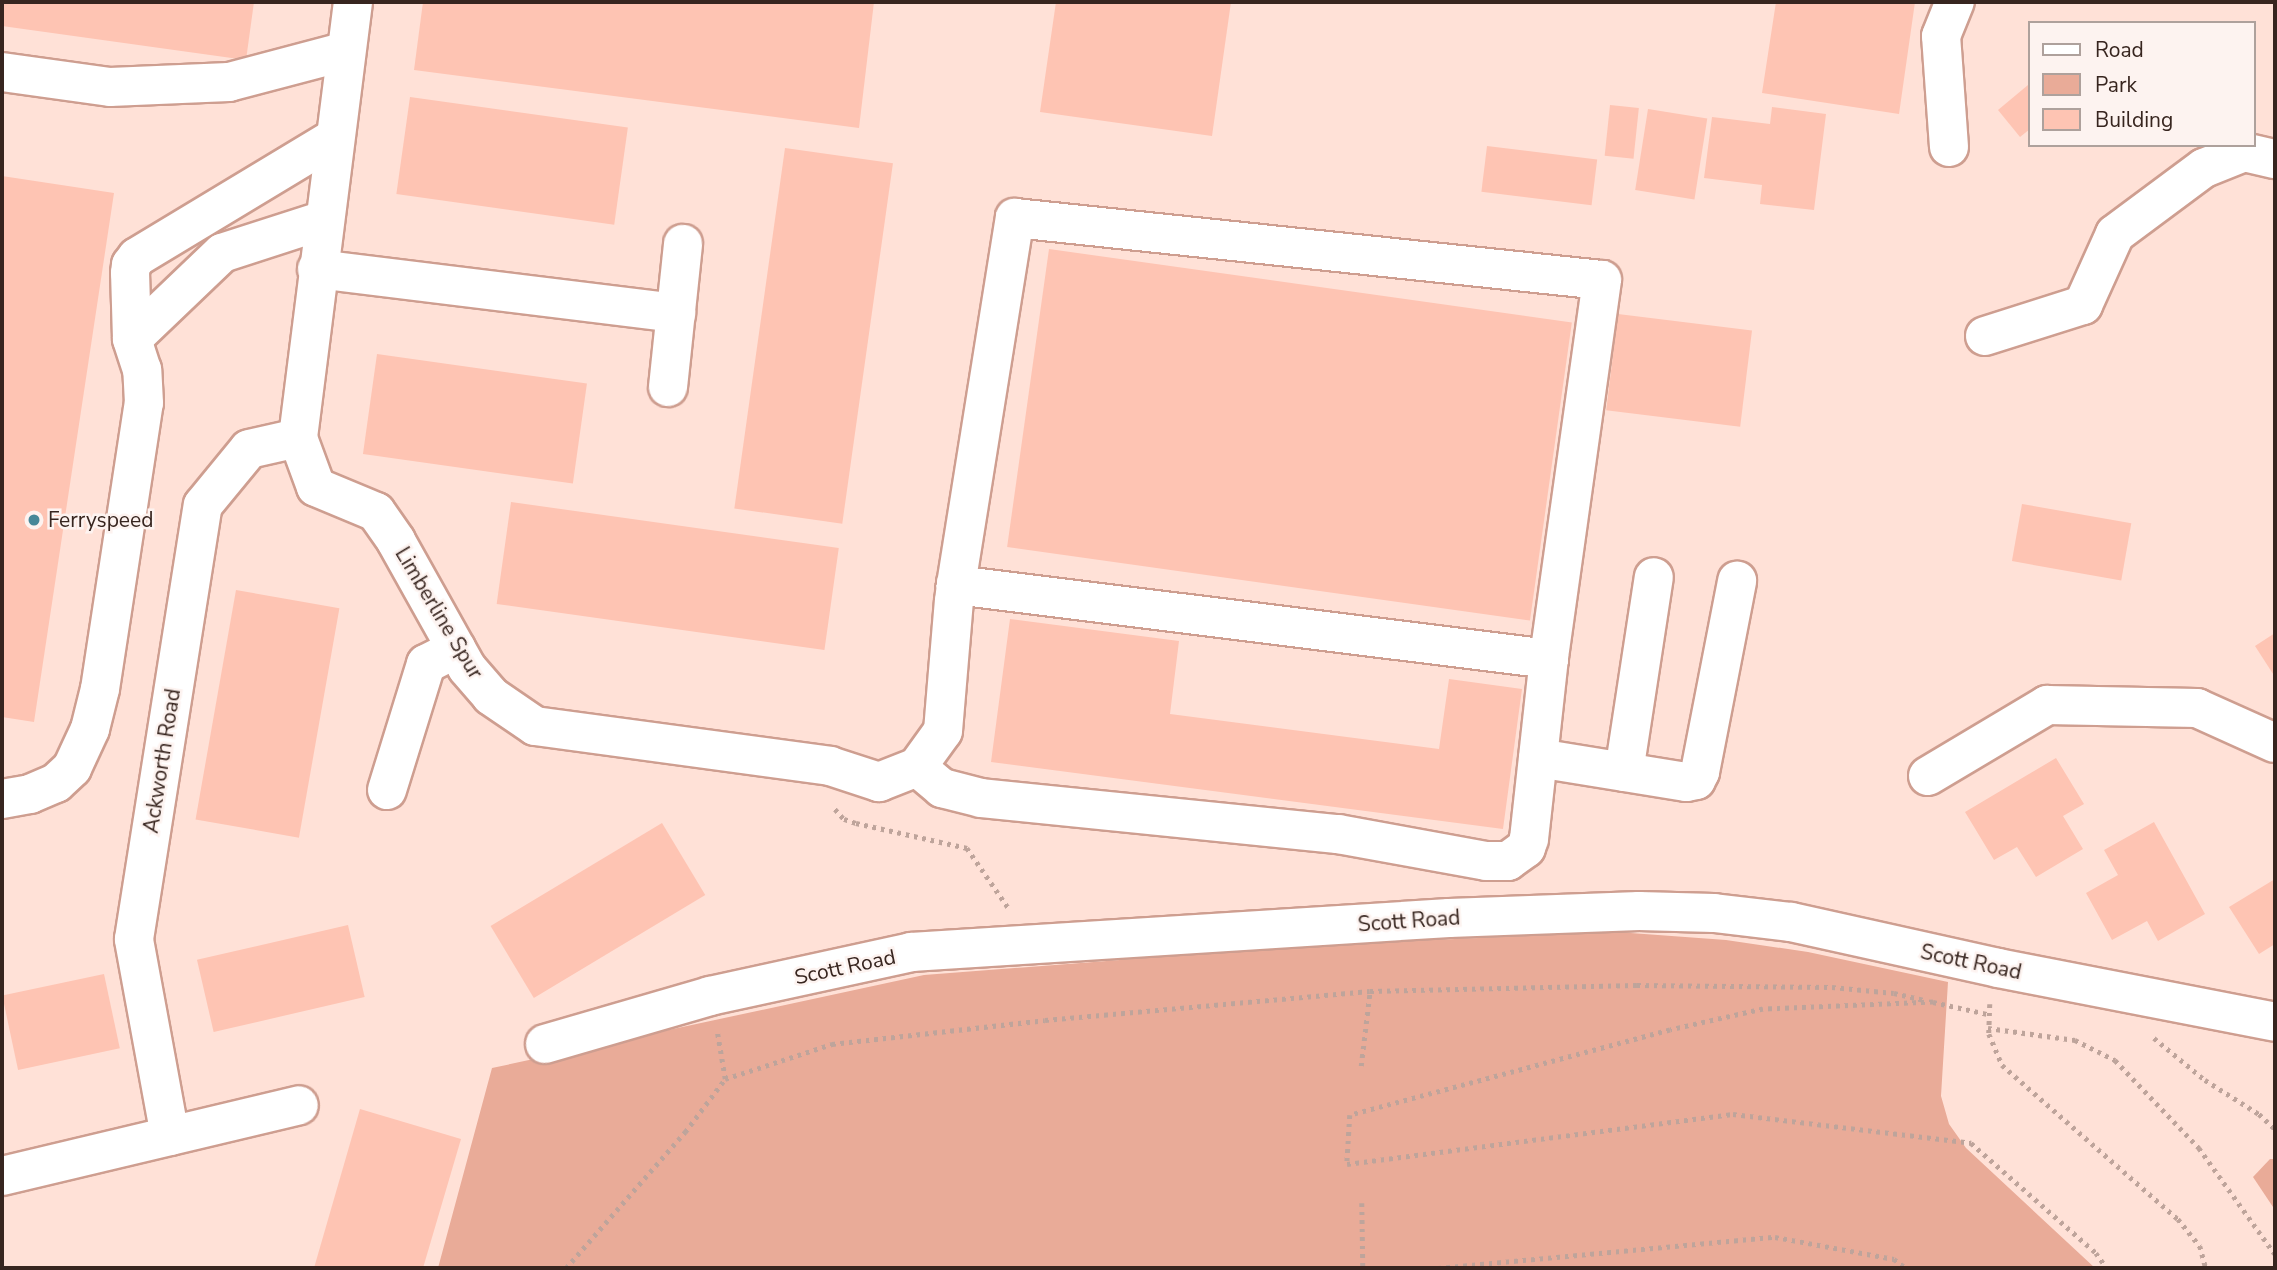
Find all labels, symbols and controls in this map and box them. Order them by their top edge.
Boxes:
legend [2028,21,2256,147]
text: Road [2095,36,2144,64]
text: Park [2095,71,2137,99]
text: Building [2095,106,2173,134]
place label: Ferryspeed [48,507,153,533]
marker: Ferryspeed [26,512,42,528]
street label: Limberline Spur [390,543,488,683]
street label: Ackworth Road [138,687,186,835]
street label: Scott Road [1357,905,1461,937]
street label: Scott Road [1918,939,2024,985]
street label: Scott Road [792,944,898,990]

